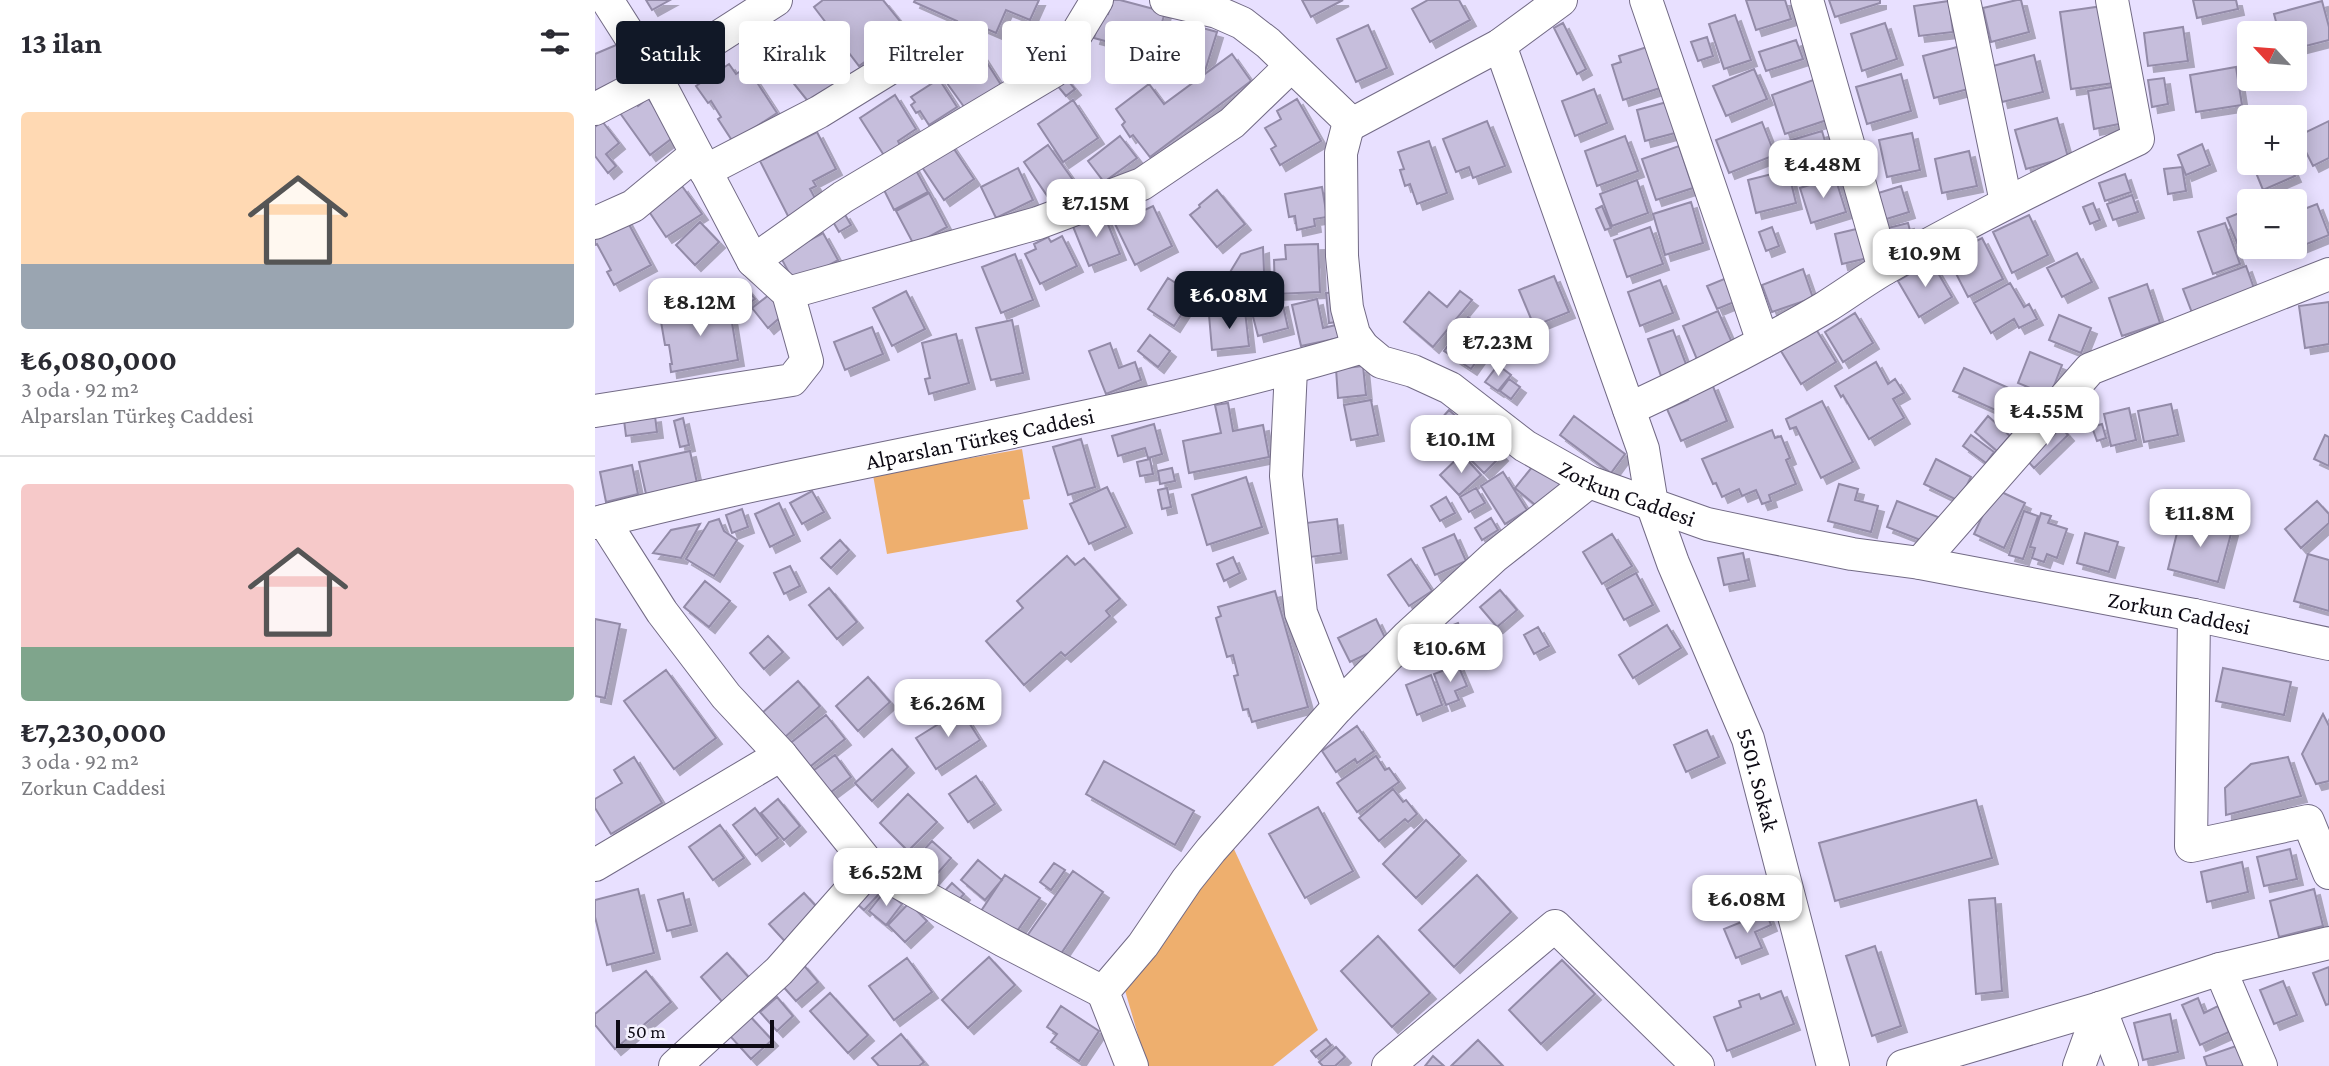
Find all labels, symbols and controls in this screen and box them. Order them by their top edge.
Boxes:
chip: Satılık [616,21,725,84]
chip: Kiralık [739,21,850,84]
chip: Filtreler [864,21,988,84]
chip: Yeni [1002,21,1091,84]
chip: Daire [1105,21,1205,84]
north arrow [2237,21,2307,91]
map controls [2237,21,2307,259]
icon: filters [536,23,574,61]
text: 13 ilan [21,26,102,59]
button: + [2237,105,2307,175]
pin: ₺4.48M [1766,140,1880,200]
text: ₺4.48M [1785,150,1861,176]
icon: home [235,157,361,283]
pin: ₺7.15M [1039,180,1153,239]
text: ₺7.15M [1063,189,1129,215]
button: − [2237,189,2307,259]
pin: ₺10.9M [1868,230,1982,289]
text: ₺10.9M [1889,239,1961,265]
pin: ₺6.08M [1172,272,1286,331]
pin: ₺8.12M [643,278,757,338]
text: ₺6.08M [1190,281,1268,307]
text: ₺8.12M [664,288,736,314]
pin: ₺7.23M [1441,318,1555,378]
text: ₺7.23M [1463,328,1533,354]
text: ₺6,080,000 [21,343,177,376]
text: 3 oda · 92 m² [21,376,139,402]
pin: ₺4.55M [1990,388,2104,447]
text: ₺4.55M [2010,397,2084,423]
text: Alparslan Türkeş Caddesi [21,402,254,428]
street label: Alparslan Türkeş Caddesi [863,402,1096,475]
pin: ₺10.1M [1404,416,1518,475]
text: ₺10.1M [1427,425,1495,451]
street label: Zorkun Caddesi [1554,455,1699,532]
pin: ₺11.8M [2143,490,2257,549]
text: ₺11.8M [2166,499,2234,525]
icon: home [235,529,361,655]
street label: Zorkun Caddesi [2106,586,2253,640]
pin: ₺10.6M [1393,624,1507,684]
text: ₺10.6M [1414,634,1486,660]
pin: ₺6.26M [891,680,1005,739]
text: ₺6.26M [910,689,986,715]
text: ₺7,230,000 [21,715,166,748]
street label: 5501. Sokak [1732,723,1784,834]
text: 3 oda · 92 m² [21,748,139,774]
text: Zorkun Caddesi [21,774,166,800]
pin: ₺6.52M [829,848,943,908]
text: ₺6.52M [849,858,923,884]
pin: ₺6.08M [1690,876,1804,935]
text: ₺6.08M [1708,885,1786,911]
scale bar [616,1017,773,1049]
text: 50 m [627,1021,666,1042]

